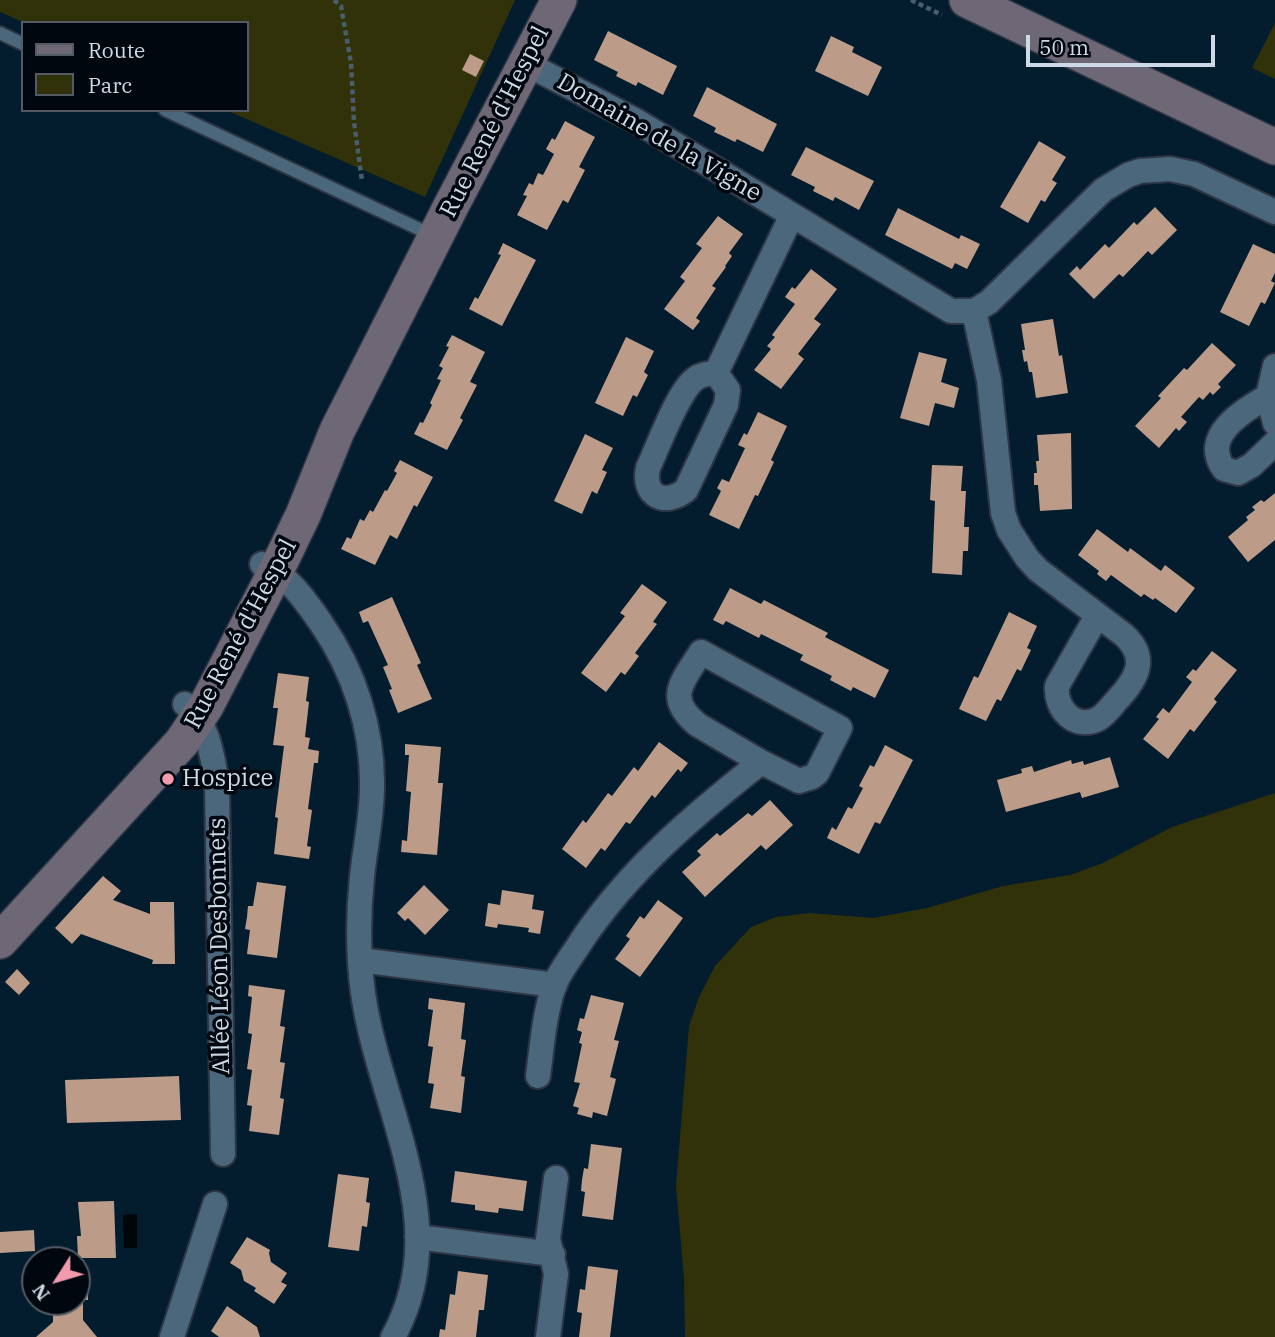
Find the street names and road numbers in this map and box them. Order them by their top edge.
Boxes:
street label: Rue René d'Hespel [434,22,556,222]
street label: Domaine de la Vigne [552,68,766,208]
street label: Rue René d'Hespel [179,534,303,734]
street label: Allée Léon Desbonnets [203,817,237,1075]

